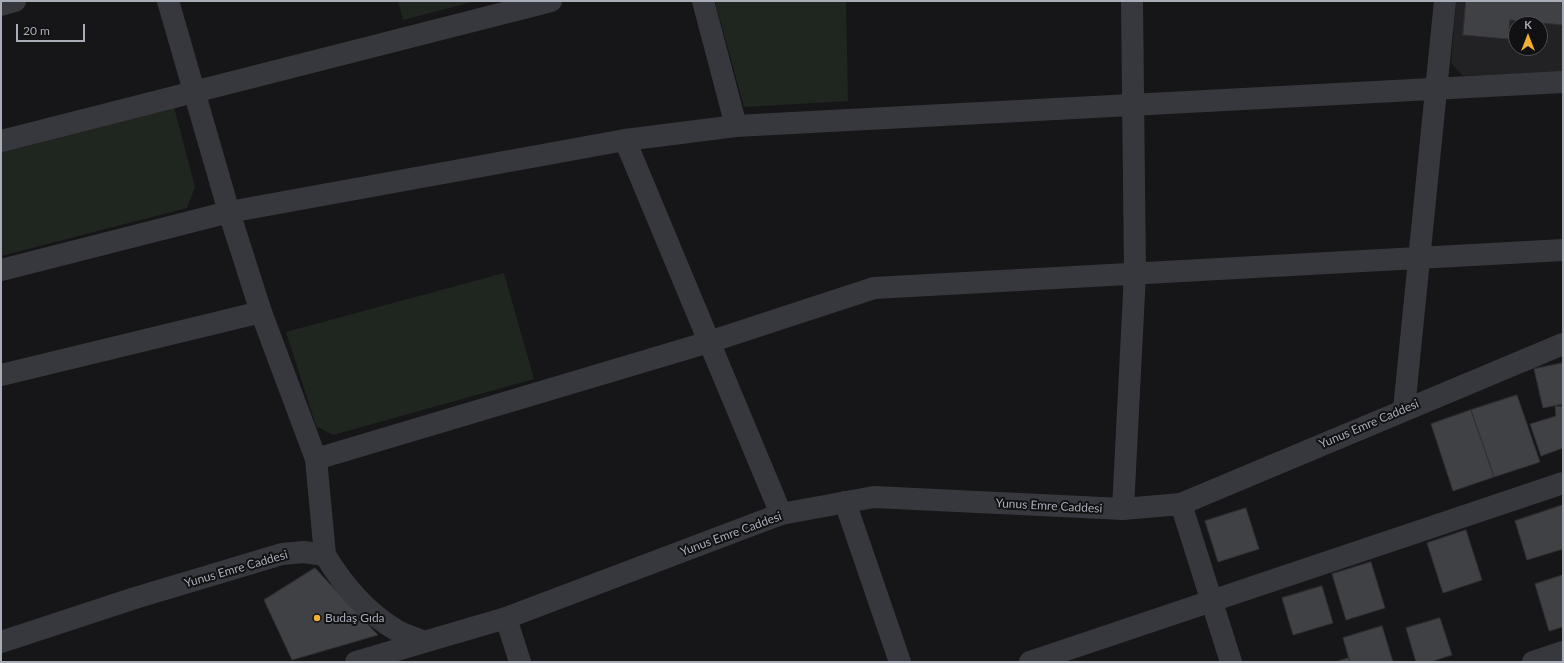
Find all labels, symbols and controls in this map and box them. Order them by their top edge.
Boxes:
scale bar [18,16,87,42]
north arrow [1508,16,1548,56]
text: K [1524,18,1532,31]
text: 20 m [23,23,50,38]
street label: Yunus Emre Caddesi [1317,397,1421,451]
street label: Yunus Emre Caddesi [995,496,1103,516]
street label: Yunus Emre Caddesi [678,509,784,559]
street label: Yunus Emre Caddesi [183,547,289,591]
place label: Budaş Gıda [325,611,385,625]
marker: Budaş Gıda [312,613,322,623]

